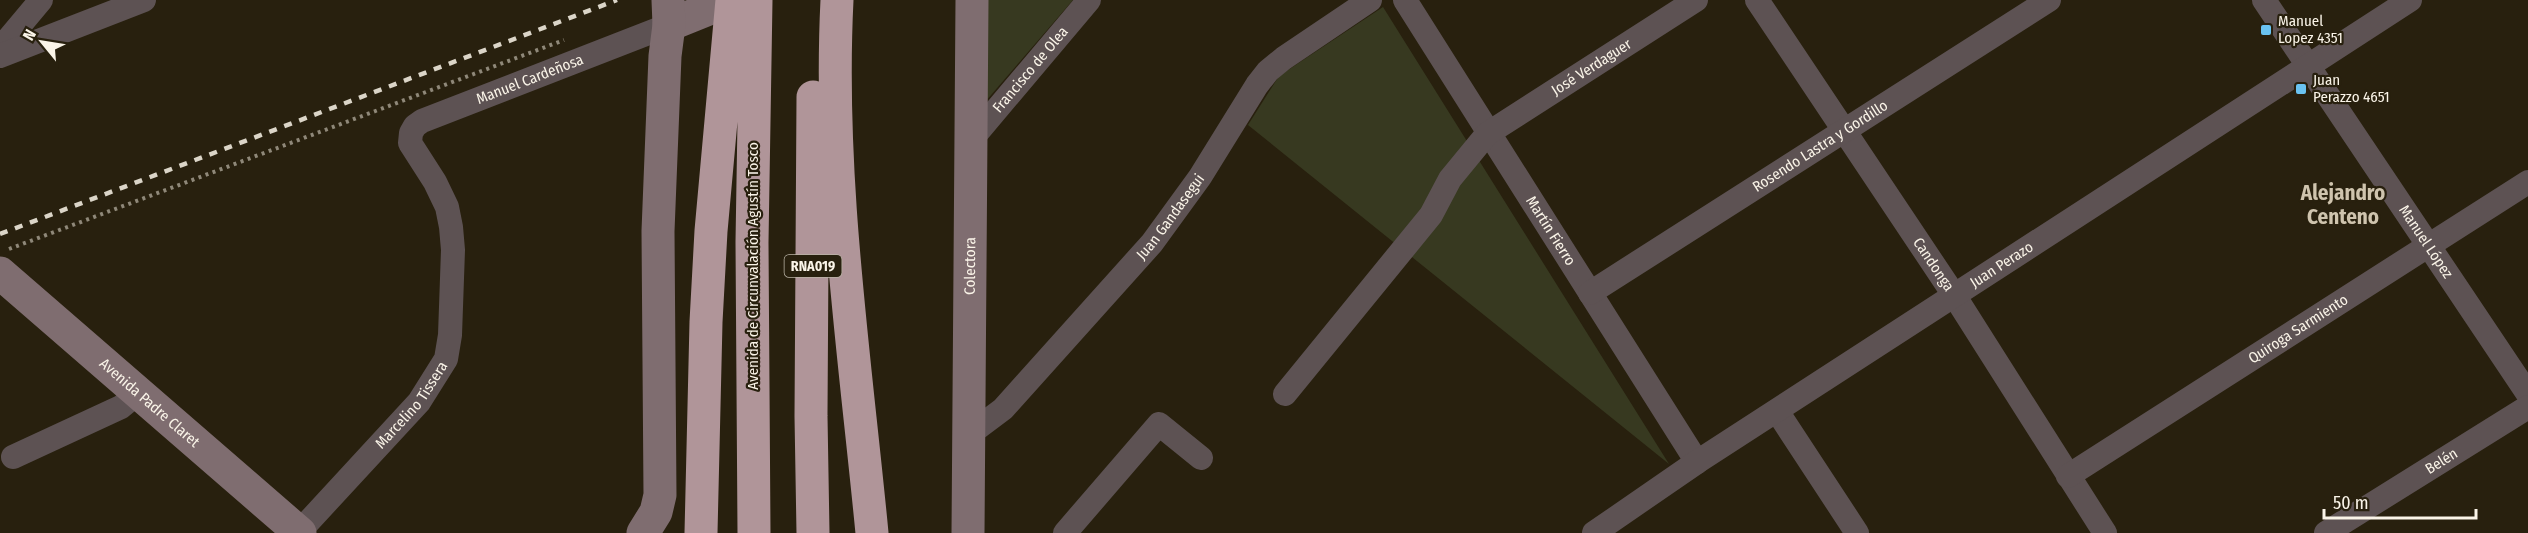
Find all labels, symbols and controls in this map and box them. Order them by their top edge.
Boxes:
north arrow [12,12,72,72]
place label: Manuel Lopez 4351 [2278,12,2343,47]
street label: Francisco de Olea [989,23,1072,116]
marker: Manuel Lopez 4351 [2259,23,2273,37]
text: N [19,26,40,44]
street label: José Verdaguer [1548,34,1635,99]
street label: Manuel Cardeñosa [474,50,586,108]
place label: Juan Perazzo 4651 [2313,71,2390,106]
marker: Juan Perazzo 4651 [2294,82,2308,96]
street label: Rosendo Lastra y Gordillo [1749,96,1891,196]
street label: Avenida de Circunvalación Agustín Tosco [744,142,762,390]
street label: Juan Gandasegui [1132,171,1208,263]
district label: Alejandro Centeno [2300,180,2385,230]
street label: Martín Fierro [1522,193,1580,269]
street label: Manuel López [2395,202,2457,282]
street label: Candonga [1909,234,1958,295]
street label: Colectora [961,237,979,295]
street label: Juan Perazo [1967,238,2037,292]
road number: RNA019 [784,255,842,277]
street label: Quiroga Sarmiento [2245,290,2351,367]
street label: Avenida Padre Claret [96,354,203,451]
street label: Marcelino Tissera [372,358,451,452]
street label: Belén [2422,444,2461,478]
scale bar [2324,482,2476,520]
text: 50 m [2333,492,2369,514]

